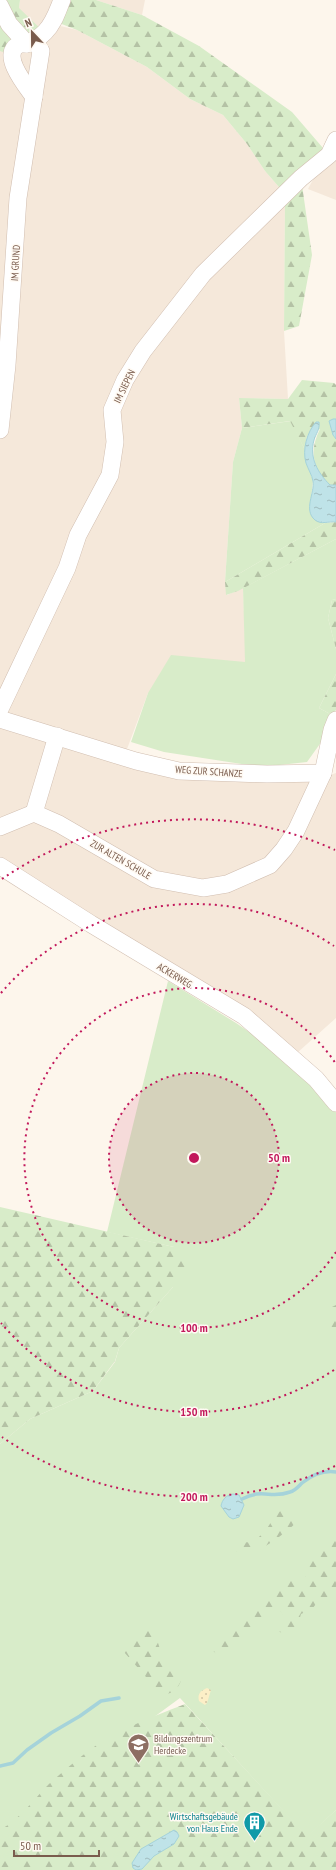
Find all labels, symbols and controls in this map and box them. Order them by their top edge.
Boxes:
north arrow [12,12,52,52]
text: N [23,15,34,30]
street label: IM GRUND [8,245,23,282]
street label: IM SIEPEN [111,367,138,405]
street label: WEG ZUR SCHANZE [175,763,243,780]
street label: ZUR ALTEN SCHULE [88,837,154,882]
street label: ACKERWEG [155,960,195,991]
text: 50 m [268,1150,290,1165]
centre of rings [187,1151,201,1165]
text: 100 m [180,1320,208,1335]
text: 150 m [180,1404,208,1419]
text: 200 m [180,1489,208,1504]
school or university icon: Bildungszentrum Herdecke [126,1731,152,1764]
place label: Bildungszentrum Herdecke [154,1732,212,1757]
building icon: Wirtschaftsgebäude von Haus Ende [241,1809,267,1842]
place label: Wirtschaftsgebäude von Haus Ende [170,1810,238,1835]
scale bar [14,1832,99,1858]
text: 50 m [20,1838,41,1853]

